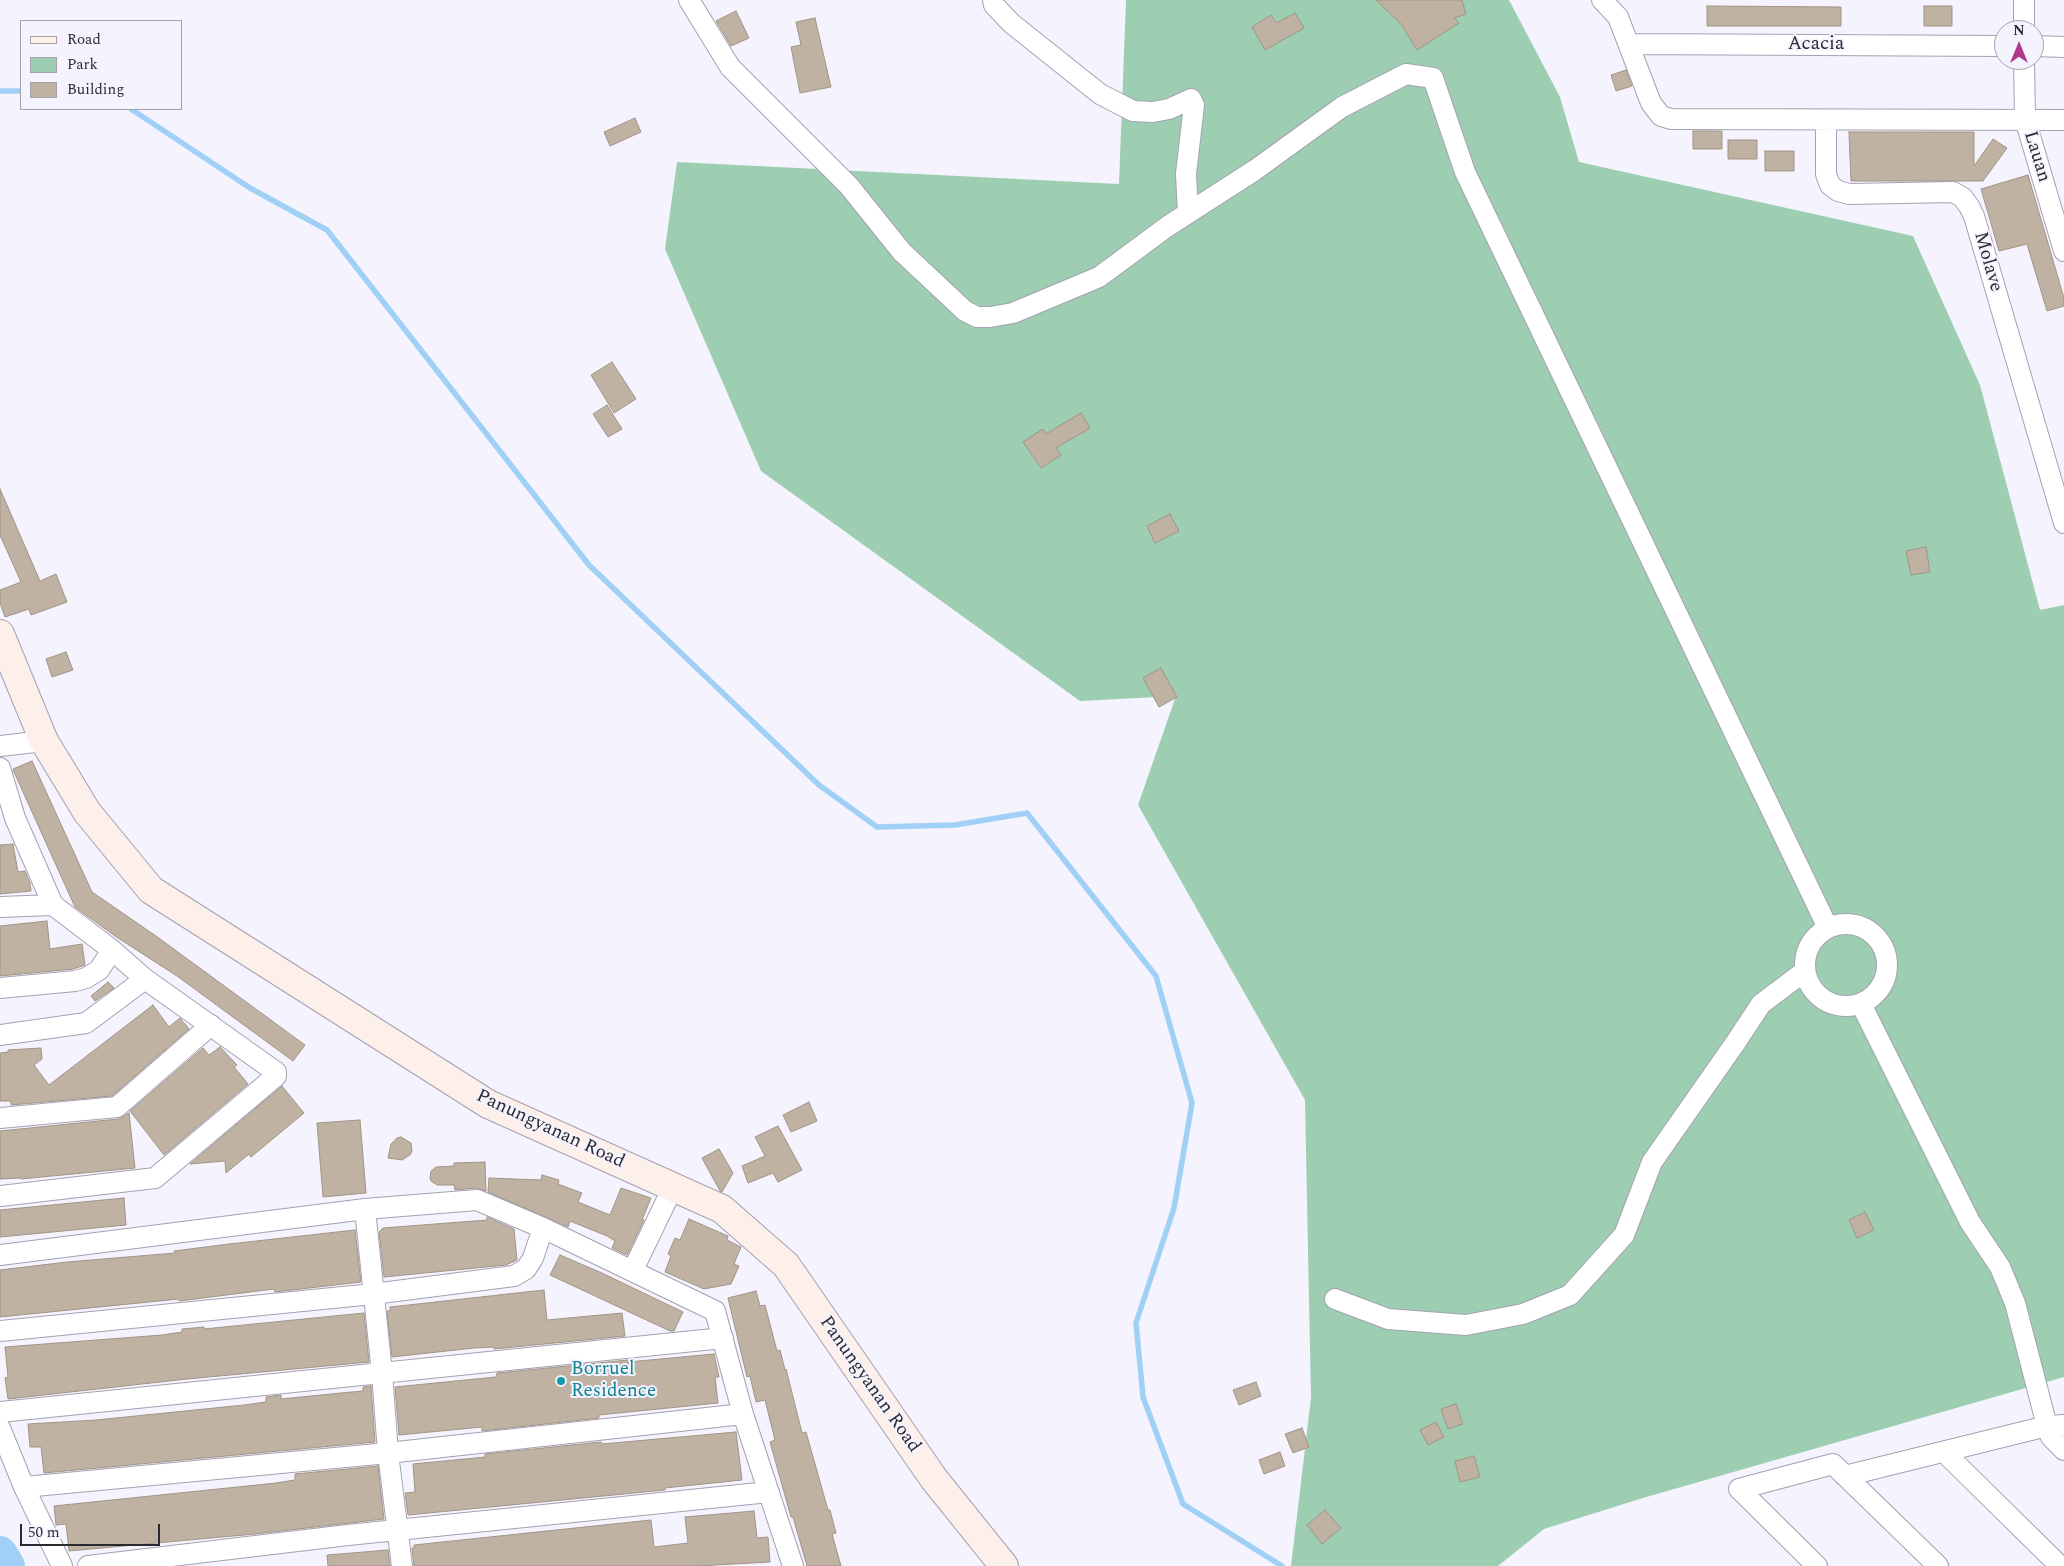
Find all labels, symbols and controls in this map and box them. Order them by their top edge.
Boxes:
legend [20,20,182,110]
north arrow [1994,20,2044,70]
text: N [2013,20,2025,41]
text: Road [67,28,101,51]
street label: Acacia [1788,34,1844,56]
text: Park [67,53,98,76]
text: Building [67,78,124,101]
street label: Lauan [2017,129,2055,185]
street label: Molave [1968,229,2006,295]
street label: Panungyanan Road [472,1086,628,1174]
street label: Panungyanan Road [813,1312,925,1458]
place label: Borruel Residence [571,1359,656,1403]
marker: Borruel Residence [555,1375,567,1387]
scale bar [22,1514,162,1546]
text: 50 m [28,1521,60,1544]

